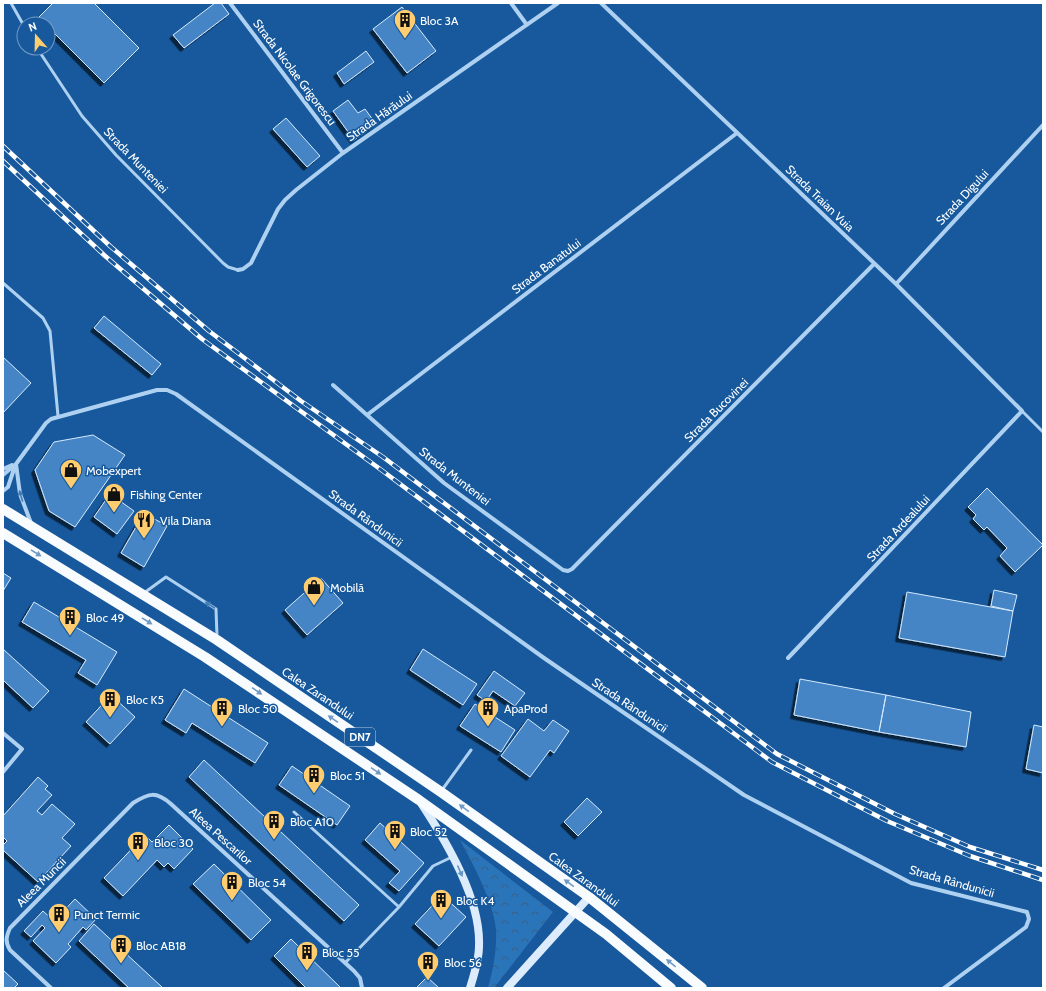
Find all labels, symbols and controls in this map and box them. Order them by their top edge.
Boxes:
building icon: Bloc 3A [392,7,418,40]
place label: Bloc 3A [420,13,459,28]
north arrow [16,16,56,56]
street label: Strada Nicolae Grigorescu [250,16,340,128]
text: N [27,19,39,35]
street label: Strada Hărăului [343,88,415,144]
street label: Strada Munteniei [101,124,171,196]
street label: Strada Traian Vuia [783,162,858,235]
street label: Strada Digului [932,166,992,228]
street label: Strada Banatului [508,235,584,297]
street label: Strada Bucovinei [681,375,751,445]
street label: Strada Munteniei [416,444,494,508]
shop icon: Mobexpert [58,457,84,490]
place label: Mobexpert [86,463,141,478]
shop icon: Fishing Center [101,481,127,514]
street label: Strada Rândunicii [326,486,406,550]
place label: Fishing Center [130,487,202,502]
one-way arrow [18,490,24,502]
street label: Strada Ardealului [863,491,933,565]
restaurant icon: Vila Diana [131,507,157,540]
place label: Vila Diana [160,513,211,528]
one-way arrow [30,550,42,557]
shop icon: Mobilă [301,574,327,607]
place label: Mobilă [330,580,364,595]
one-way arrow [205,601,215,609]
building icon: Bloc 49 [57,604,83,637]
place label: Bloc 49 [86,610,125,625]
one-way arrow [141,618,153,625]
street label: Calea Zarandului [279,663,357,723]
street label: Strada Rândunicii [589,674,671,736]
building icon: Bloc K5 [97,686,123,719]
one-way arrow [251,688,262,695]
place label: Bloc K5 [126,692,164,707]
building icon: Bloc 50 [209,695,235,728]
building icon: ApaProd [475,695,501,728]
place label: Bloc 50 [238,701,277,716]
place label: ApaProd [504,701,547,716]
one-way arrow [327,715,339,722]
road number: DN7 [345,728,375,746]
building icon: Bloc 51 [301,762,327,795]
one-way arrow [371,767,381,775]
place label: Bloc 51 [330,768,365,783]
one-way arrow [458,803,469,812]
street label: Aleea Pescarilor [186,804,256,868]
building icon: Bloc A10 [261,808,287,841]
place label: Bloc A10 [290,814,334,829]
building icon: Bloc 52 [382,818,408,851]
place label: Bloc 52 [410,824,447,839]
building icon: Bloc 30 [125,829,151,862]
place label: Bloc 30 [154,835,193,850]
street label: Calea Zarandului [546,848,622,910]
street label: Aleea Muncii [13,854,69,910]
street label: Strada Rândunicii [908,862,996,900]
one-way arrow [457,865,463,877]
building icon: Bloc 54 [219,869,245,902]
place label: Bloc 54 [248,875,286,890]
one-way arrow [564,879,574,887]
building icon: Bloc K4 [428,887,454,920]
place label: Bloc K4 [456,893,494,908]
building icon: Punct Termic [46,901,72,934]
place label: Punct Termic [74,907,140,922]
building icon: Bloc AB18 [108,932,134,965]
place label: Bloc AB18 [136,938,186,953]
building icon: Bloc 55 [294,939,320,972]
place label: Bloc 55 [322,945,360,960]
building icon: Bloc 56 [415,949,441,982]
place label: Bloc 56 [444,955,482,970]
one-way arrow [666,959,677,968]

